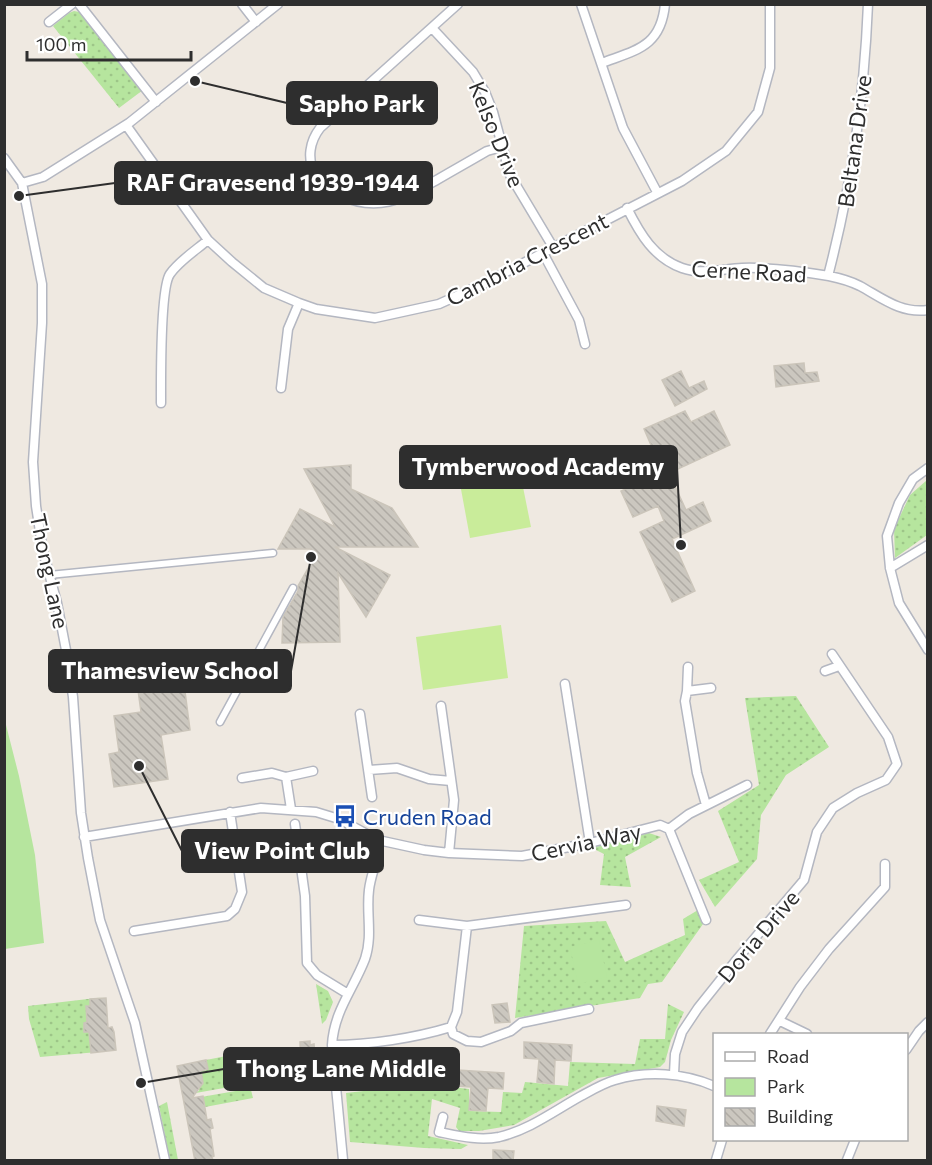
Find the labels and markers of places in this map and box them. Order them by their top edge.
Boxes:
callout: Sapho Park [287,82,437,124]
callout: RAF Gravesend 1939-1944 [115,162,432,204]
callout: Tymberwood Academy [400,446,677,488]
callout: Thamesview School [49,650,291,692]
bus stop icon: Cruden Road [332,803,358,829]
place label: Cruden Road [363,803,492,830]
callout: View Point Club [182,830,383,872]
callout: Thong Lane Middle [224,1048,459,1090]

